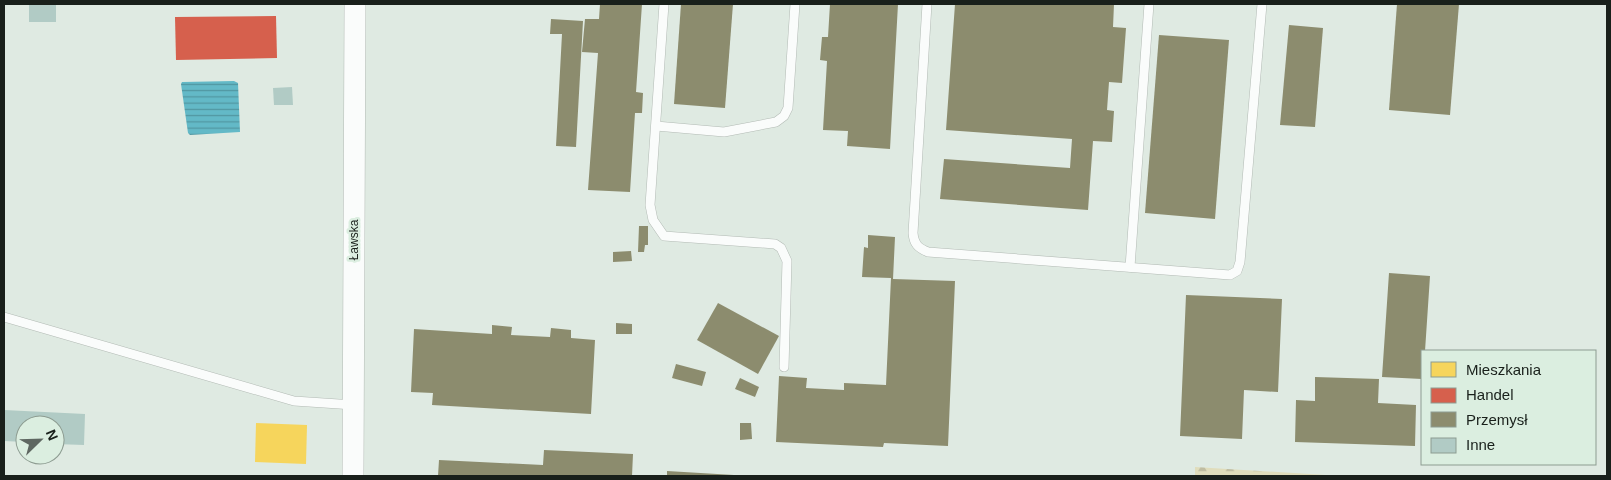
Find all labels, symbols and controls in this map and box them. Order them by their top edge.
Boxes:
street label: Ławska [347,219,361,260]
legend [1421,350,1596,465]
text: Mieszkania [1466,361,1542,378]
text: Handel [1466,386,1514,403]
text: Przemysł [1466,411,1528,428]
north arrow [15,415,65,465]
text: N [43,427,61,443]
text: Inne [1466,436,1495,453]

